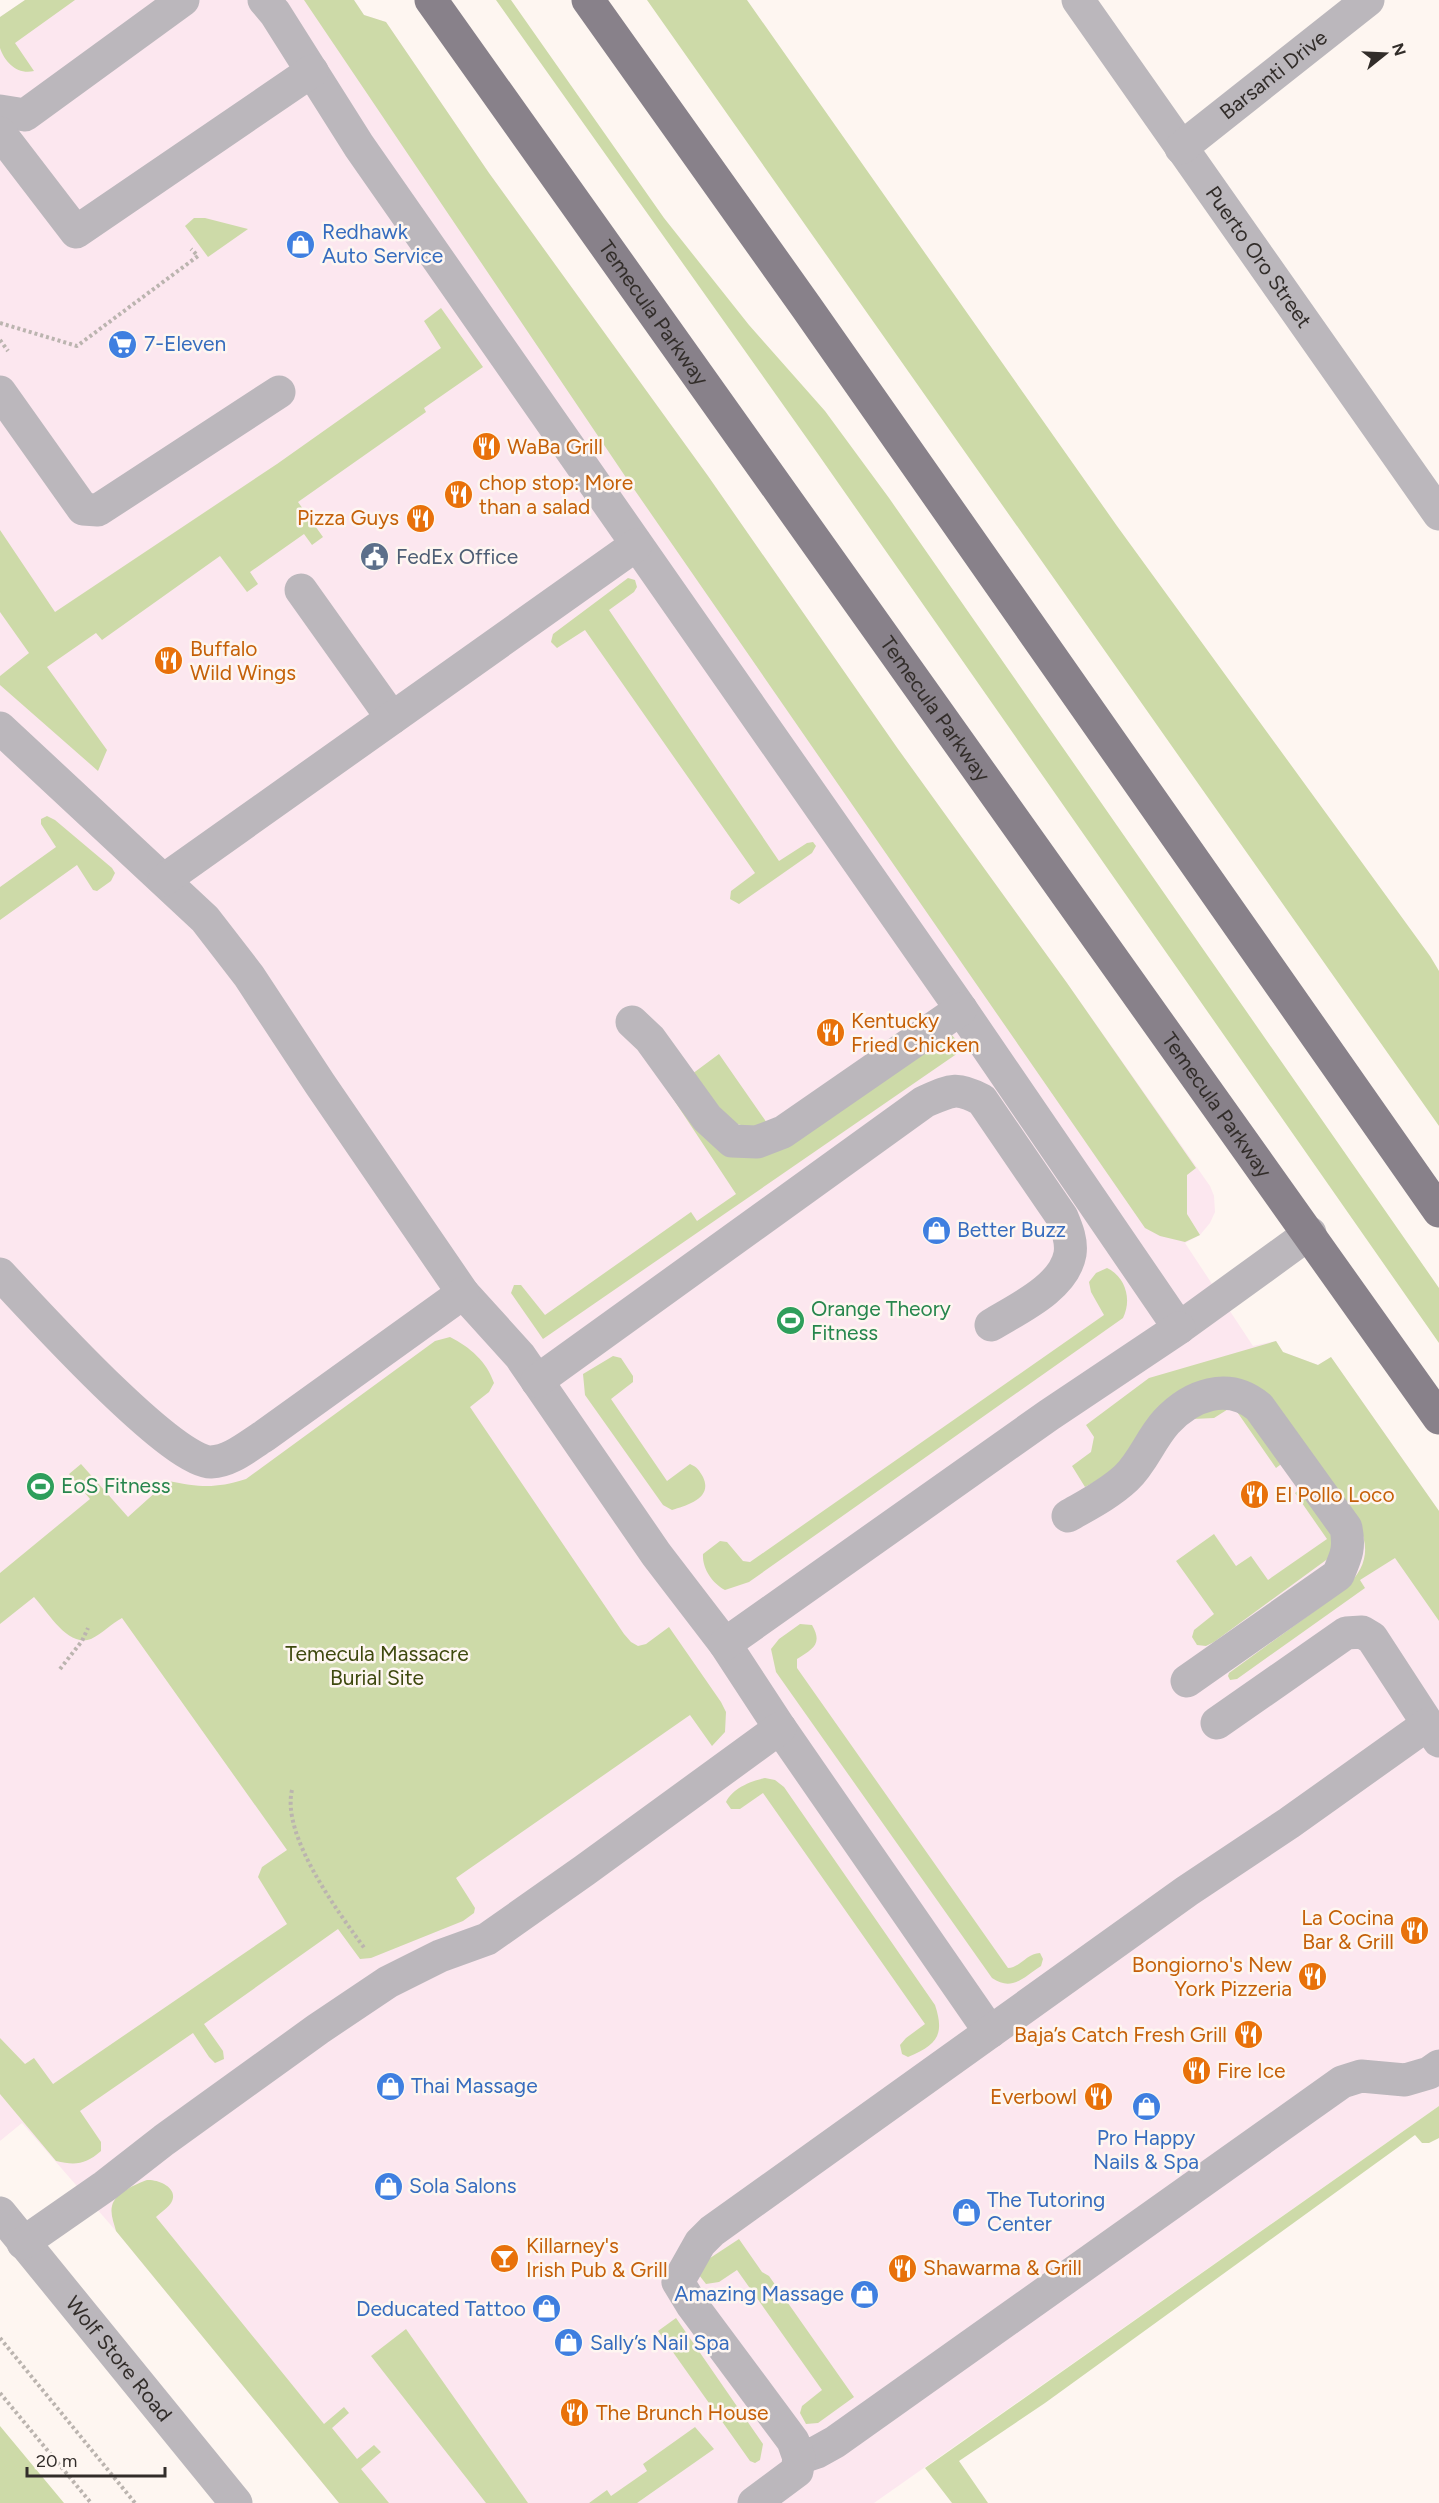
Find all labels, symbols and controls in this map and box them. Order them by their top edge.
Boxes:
street label: Barsanti Drive [1215,24,1332,124]
north arrow [1355,24,1415,84]
text: N [1388,41,1410,58]
street label: Puerto Oro Street [1201,181,1317,332]
place label: Redhawk Auto Service [322,219,443,268]
shop icon: Redhawk Auto Service [285,228,317,260]
street label: Temecula Parkway [594,235,714,390]
supermarket icon: 7-Eleven [107,328,139,360]
place label: 7-Eleven [144,331,226,356]
restaurant icon: WaBa Grill [470,431,502,463]
place label: WaBa Grill [507,434,603,459]
place label: chop stop: More than a salad [479,470,633,519]
restaurant icon: chop stop: More than a salad [442,479,474,511]
restaurant icon: Pizza Guys [404,502,436,534]
place label: Pizza Guys [297,505,399,530]
public building icon: FedEx Office [359,541,391,573]
place label: FedEx Office [396,544,518,569]
street label: Temecula Parkway [875,631,996,786]
place label: Buffalo Wild Wings [190,636,296,685]
restaurant icon: Buffalo Wild Wings [153,645,185,677]
place label: Kentucky Fried Chicken [851,1008,979,1057]
restaurant icon: Kentucky Fried Chicken [814,1017,846,1049]
street label: Temecula Parkway [1157,1027,1277,1182]
shop icon: Better Buzz [920,1214,952,1246]
place label: Better Buzz [957,1217,1066,1242]
place label: Orange Theory Fitness [811,1296,951,1345]
sports icon: Orange Theory Fitness [774,1305,806,1337]
sports icon: EoS Fitness [24,1470,56,1502]
place label: EoS Fitness [61,1473,171,1498]
restaurant icon: El Pollo Loco [1238,1479,1270,1511]
place label: El Pollo Loco [1275,1482,1395,1507]
park label: Temecula Massacre Burial Site [285,1641,469,1690]
place label: La Cocina Bar & Grill [1301,1905,1394,1954]
restaurant icon: La Cocina Bar & Grill [1399,1914,1431,1946]
place label: Bongiorno's New York Pizzeria [1132,1952,1293,2001]
restaurant icon: Bongiorno's New York Pizzeria [1297,1961,1329,1993]
restaurant icon: Baja’s Catch Fresh Grill [1232,2019,1264,2051]
place label: Baja’s Catch Fresh Grill [1014,2022,1227,2047]
restaurant icon: Fire Ice [1180,2055,1212,2087]
place label: Fire Ice [1217,2058,1286,2083]
shop icon: Thai Massage [374,2070,406,2102]
place label: Thai Massage [411,2073,538,2098]
restaurant icon: Everbowl [1082,2081,1114,2113]
place label: Everbowl [990,2084,1077,2109]
shop icon: Pro Happy Nails & Spa [1130,2091,1162,2123]
place label: Pro Happy Nails & Spa [1093,2125,1199,2174]
shop icon: Sola Salons [372,2170,404,2202]
place label: Sola Salons [409,2173,517,2198]
place label: The Tutoring Center [987,2187,1105,2236]
shop icon: The Tutoring Center [950,2196,982,2228]
place label: Killarney's Irish Pub & Grill [526,2233,668,2282]
bar icon: Killarney's Irish Pub & Grill [489,2242,521,2274]
restaurant icon: Shawarma & Grill [886,2252,918,2284]
place label: Shawarma & Grill [923,2255,1082,2280]
shop icon: Amazing Massage [849,2278,881,2310]
place label: Amazing Massage [674,2281,844,2306]
street label: Wolf Store Road [61,2291,177,2426]
shop icon: Deducated Tattoo [531,2293,563,2325]
place label: Deducated Tattoo [356,2296,526,2321]
shop icon: Sally’s Nail Spa [553,2327,585,2359]
place label: Sally’s Nail Spa [590,2330,729,2355]
restaurant icon: The Brunch House [559,2397,591,2429]
place label: The Brunch House [596,2400,769,2425]
scale bar [27,2440,165,2478]
text: 20 m [36,2450,77,2472]

